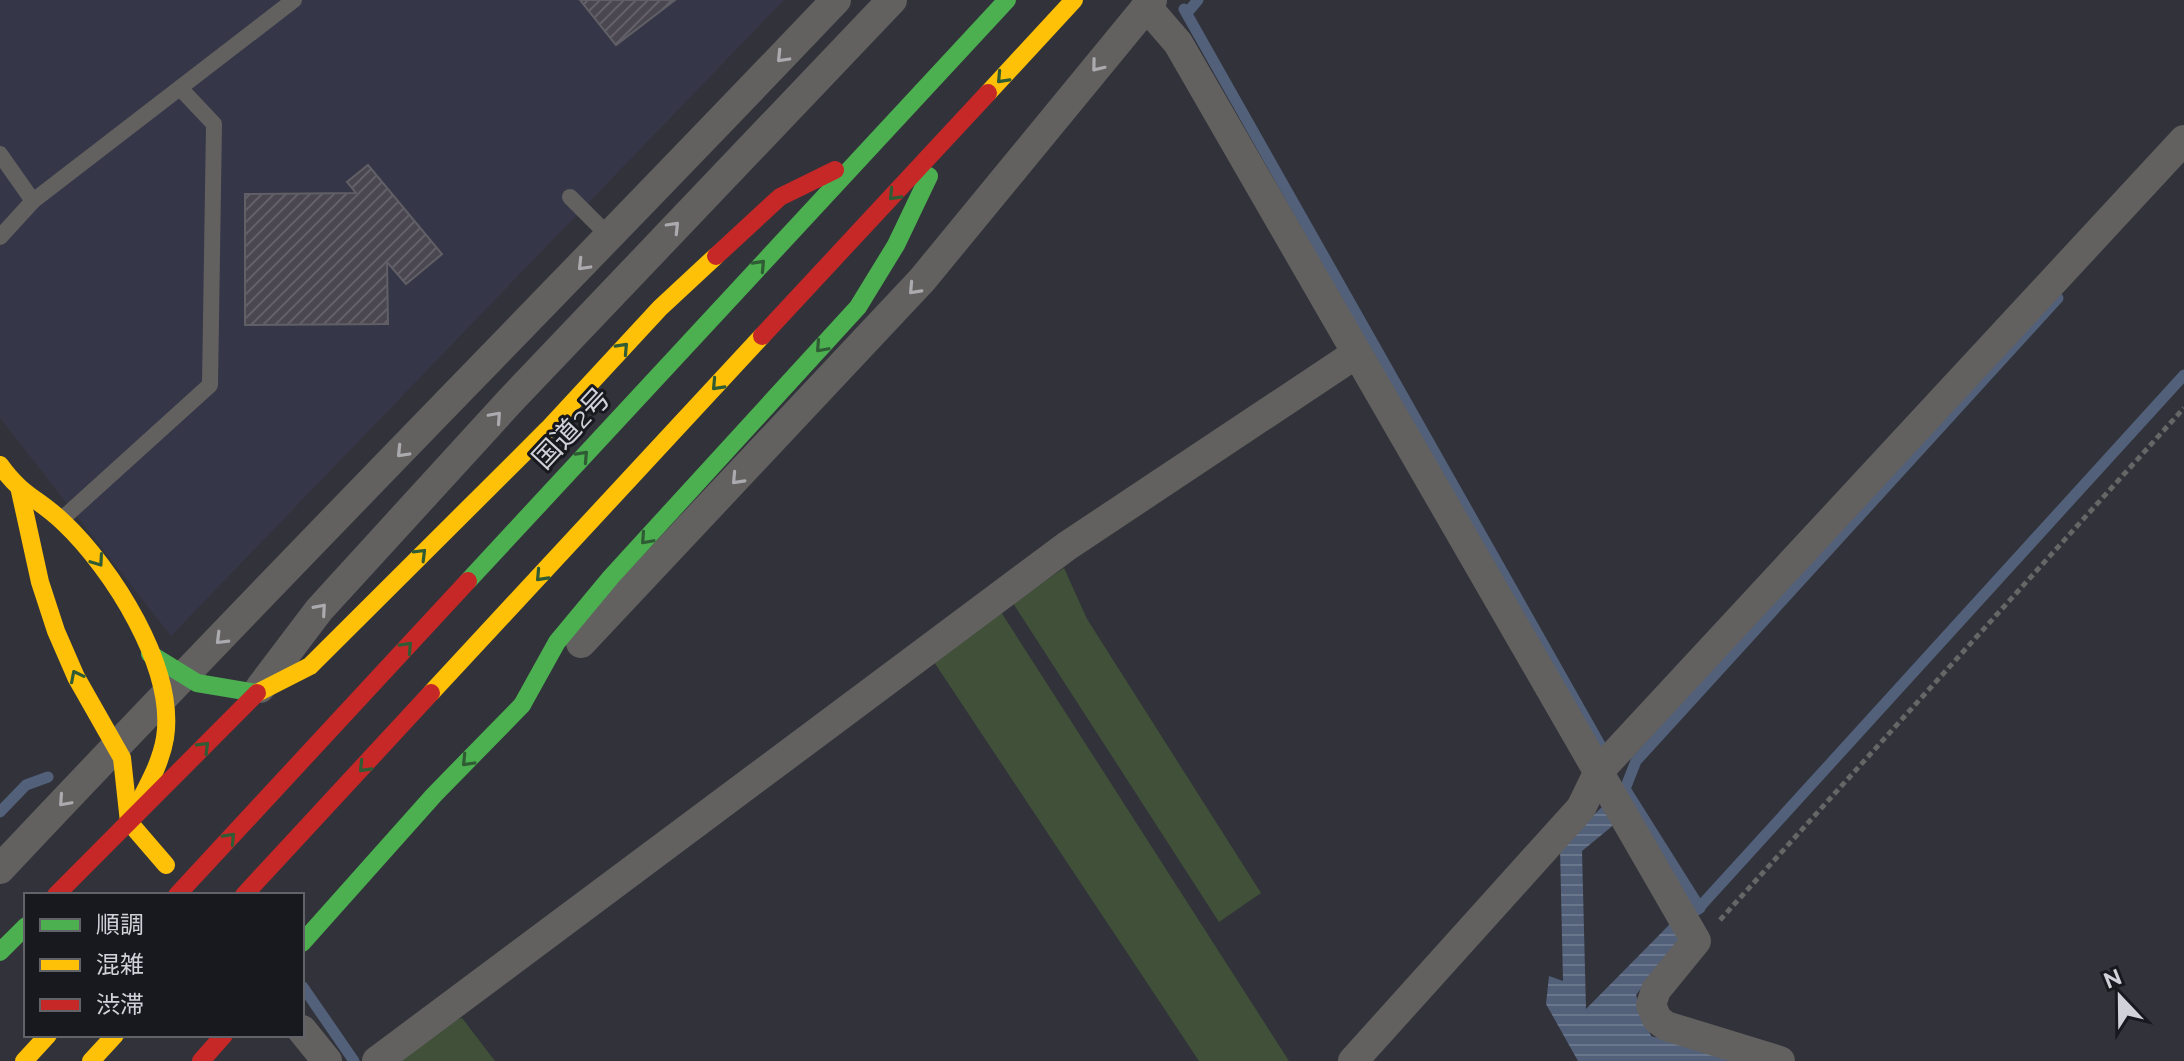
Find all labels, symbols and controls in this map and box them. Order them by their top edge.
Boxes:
one-way arrow [777,47,791,62]
one-way arrow [1092,57,1107,72]
one-way arrow [996,69,1011,83]
one-way arrow [889,185,903,200]
one-way arrow [664,222,679,236]
one-way arrow [578,256,593,270]
one-way arrow [750,260,765,274]
one-way arrow [909,279,923,294]
one-way arrow [816,338,831,352]
one-way arrow [613,343,627,358]
one-way arrow [713,376,727,391]
street label: 国道2号 [526,381,617,476]
one-way arrow [486,411,500,426]
one-way arrow [397,443,412,457]
one-way arrow [574,451,589,465]
one-way arrow [731,470,746,484]
one-way arrow [641,530,656,544]
one-way arrow [412,549,426,563]
one-way arrow [88,553,103,567]
one-way arrow [537,567,551,582]
one-way arrow [311,603,325,618]
one-way arrow [216,630,231,644]
one-way arrow [397,642,412,656]
one-way arrow [71,669,86,684]
one-way arrow [194,742,209,756]
one-way arrow [462,752,477,766]
one-way arrow [359,757,373,772]
one-way arrow [59,791,73,806]
one-way arrow [221,832,235,847]
legend [24,893,304,1037]
text: 順調 [96,910,144,939]
text: 混雑 [96,950,144,979]
north arrow [2080,957,2160,1037]
text: N [2100,963,2125,994]
text: 渋滞 [96,990,144,1019]

